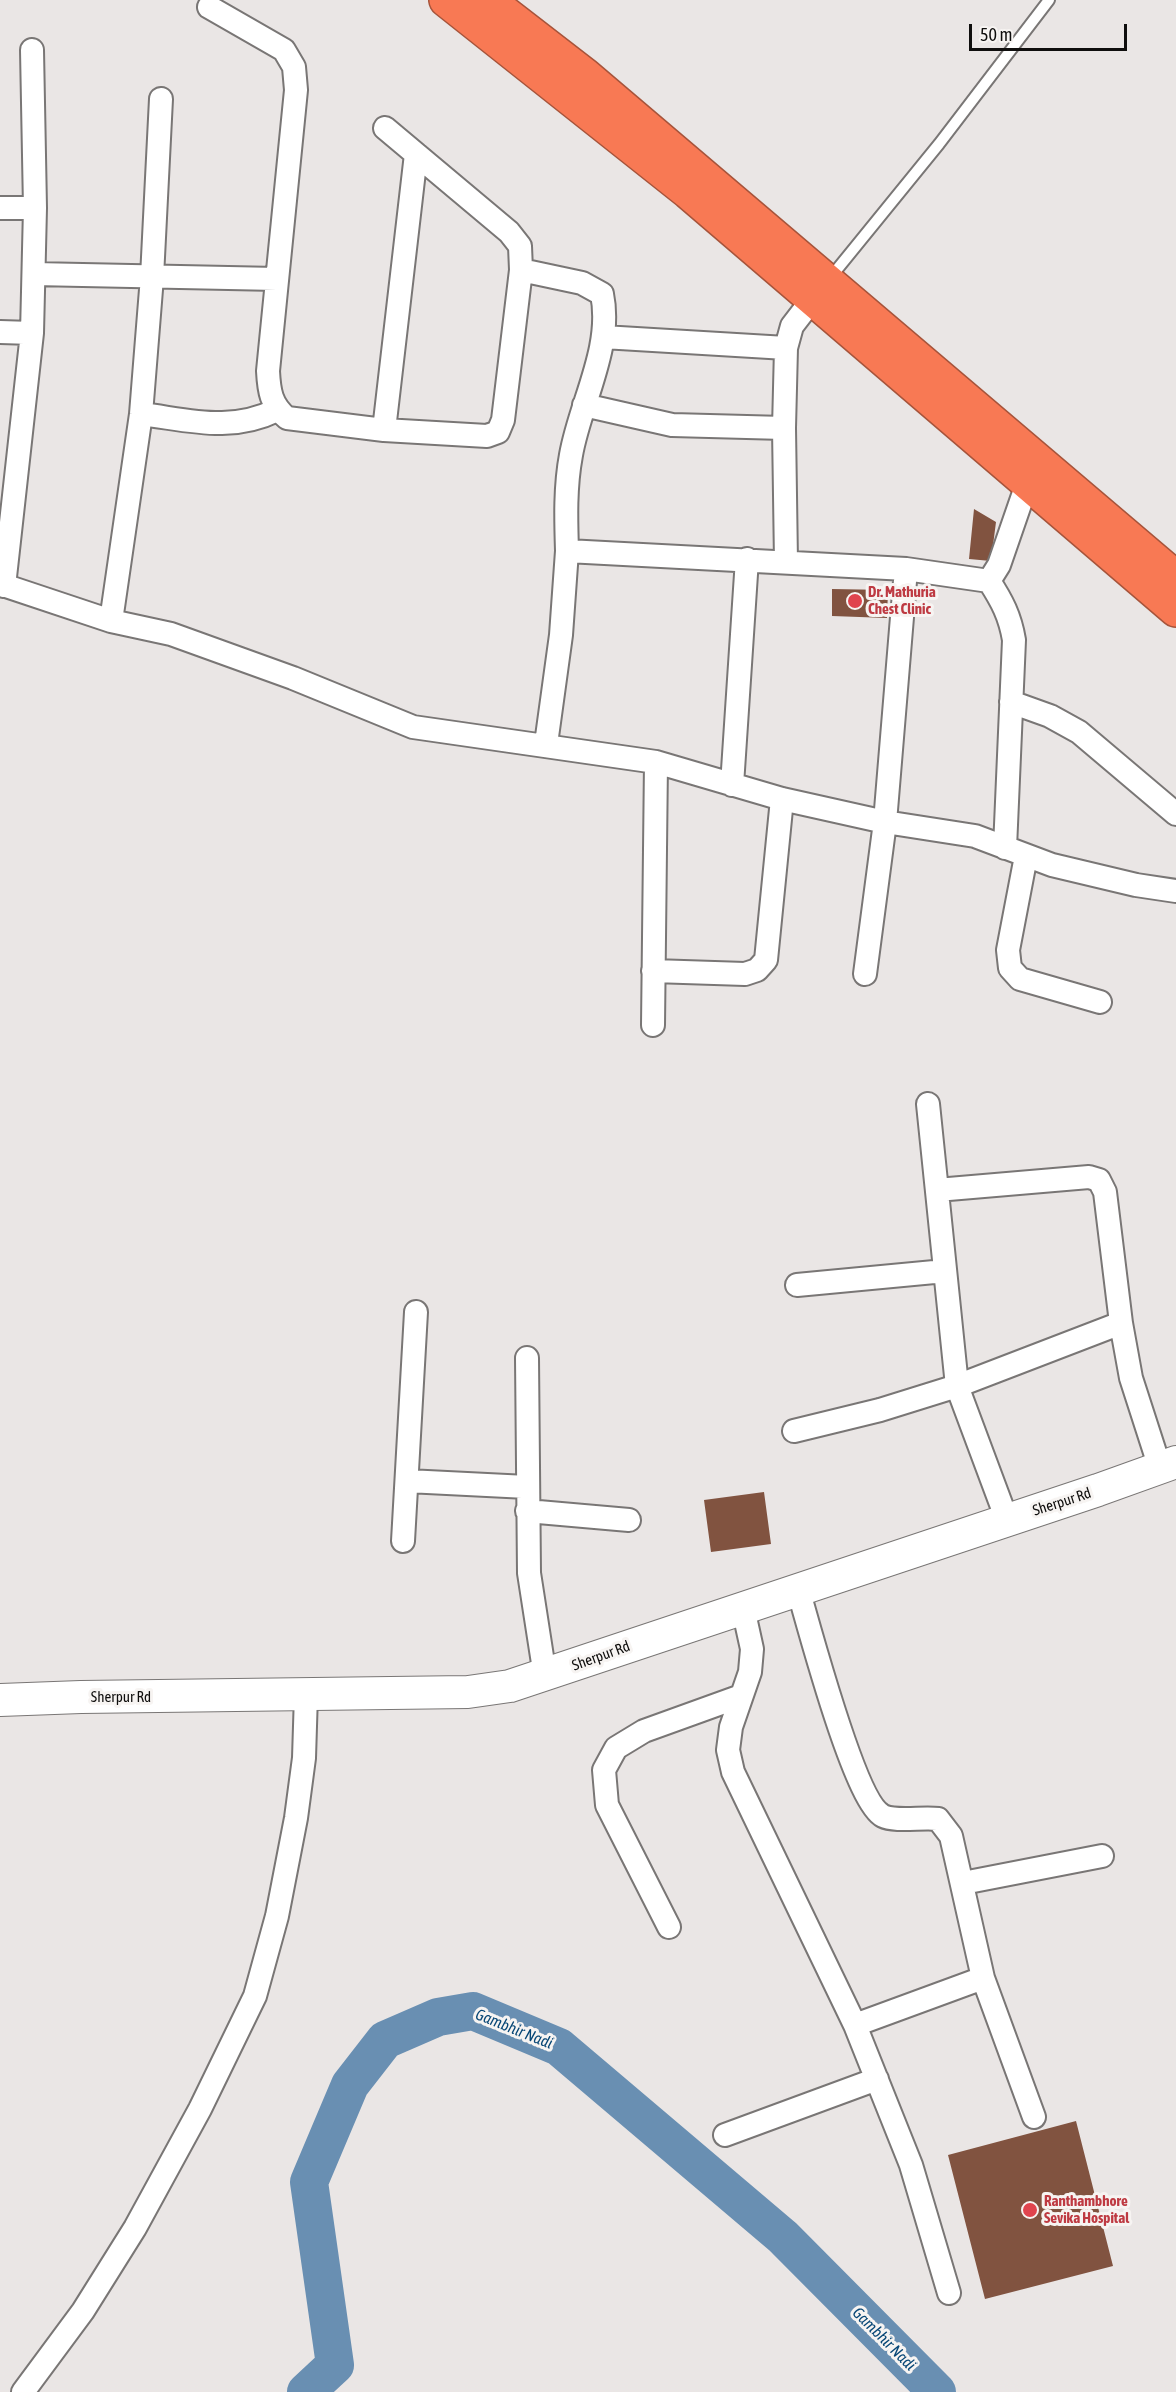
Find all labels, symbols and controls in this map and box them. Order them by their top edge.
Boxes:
scale bar [972,12,1130,50]
text: 50 m [980,24,1012,45]
place label: Dr. Mathuria Chest Clinic [868,583,936,618]
marker: Dr. Mathuria Chest Clinic [846,592,864,610]
street label: Sherpur Rd [1031,1484,1093,1520]
street label: Sherpur Rd [570,1637,632,1675]
street label: Sherpur Rd [91,1688,151,1706]
water label: Gambhir Nadi [473,2005,555,2053]
place label: Ranthambhore Sevika Hospital [1044,2192,1129,2227]
marker: Ranthambhore Sevika Hospital [1021,2201,1039,2219]
water label: Gambhir Nadi [848,2303,920,2375]

